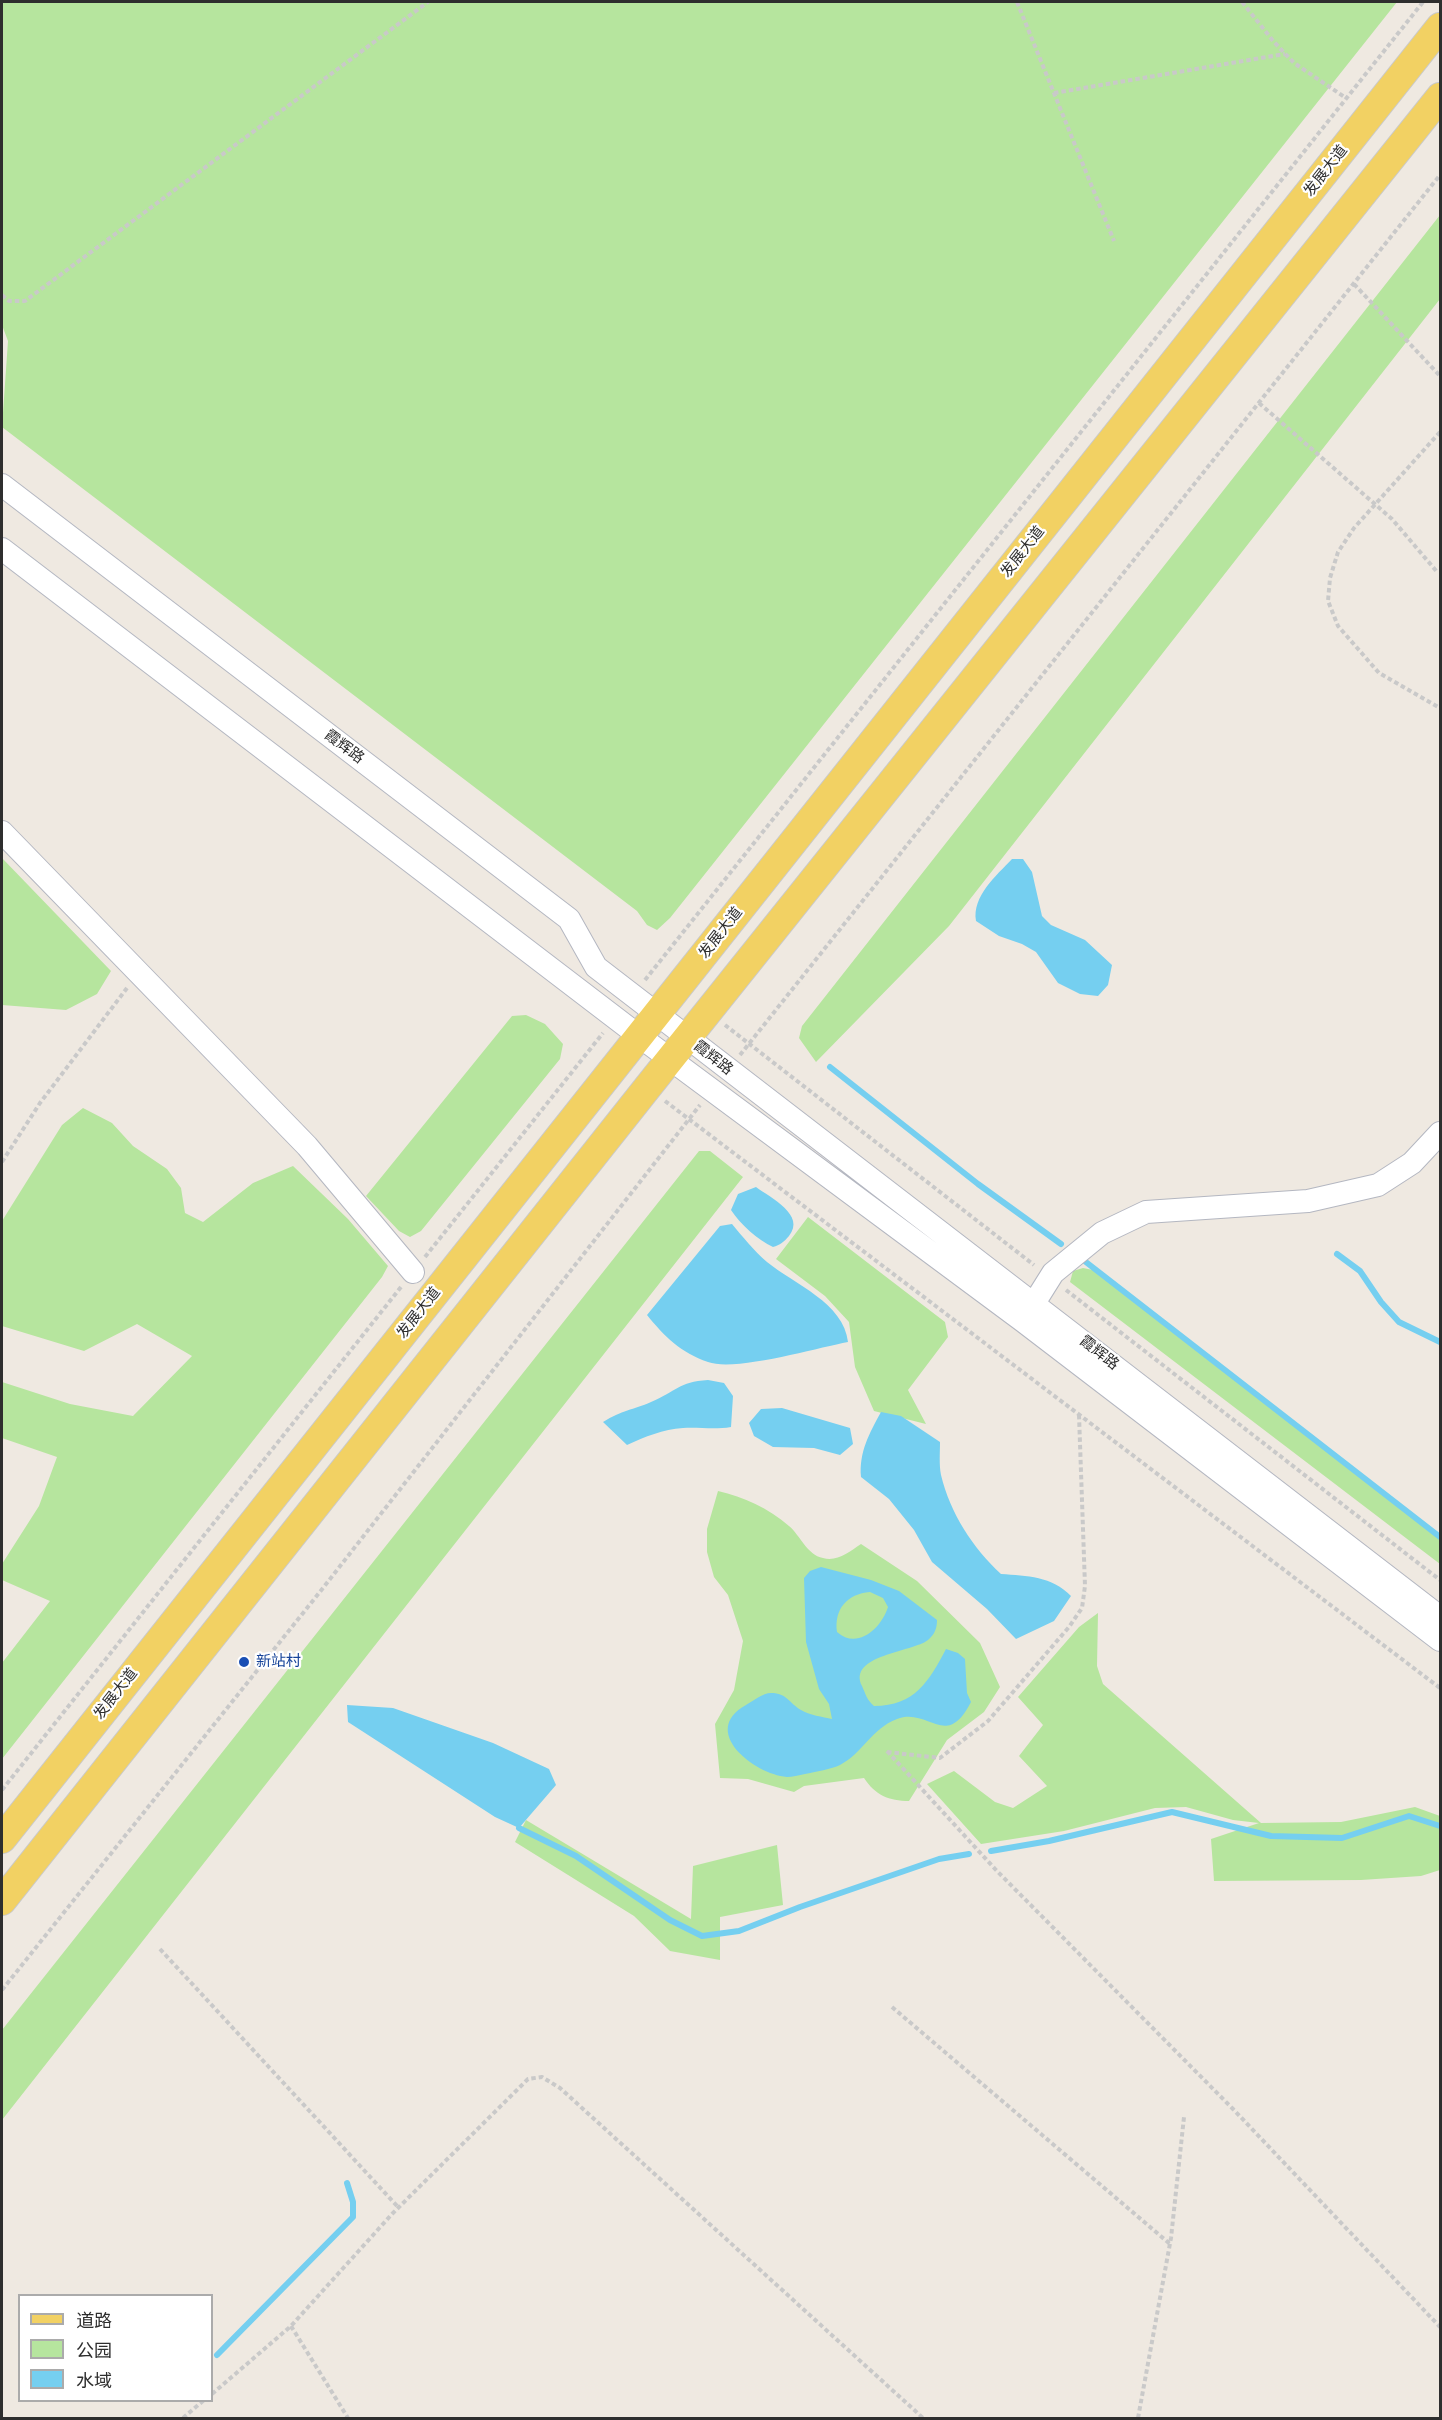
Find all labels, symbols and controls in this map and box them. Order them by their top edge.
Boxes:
street label: 发展大道 [1300,142,1352,200]
street label: 发展大道 [997,523,1049,581]
street label: 霞辉路 [321,726,367,768]
street label: 发展大道 [695,904,747,962]
street label: 霞辉路 [690,1037,736,1079]
street label: 发展大道 [393,1284,445,1342]
street label: 霞辉路 [1076,1332,1122,1374]
place label: 新站村 [256,1653,301,1671]
marker: 新站村 [237,1655,251,1669]
street label: 发展大道 [90,1665,142,1723]
legend [18,2294,213,2402]
text: 道路 [76,2311,112,2331]
text: 公园 [76,2341,112,2361]
text: 水域 [76,2371,112,2391]

